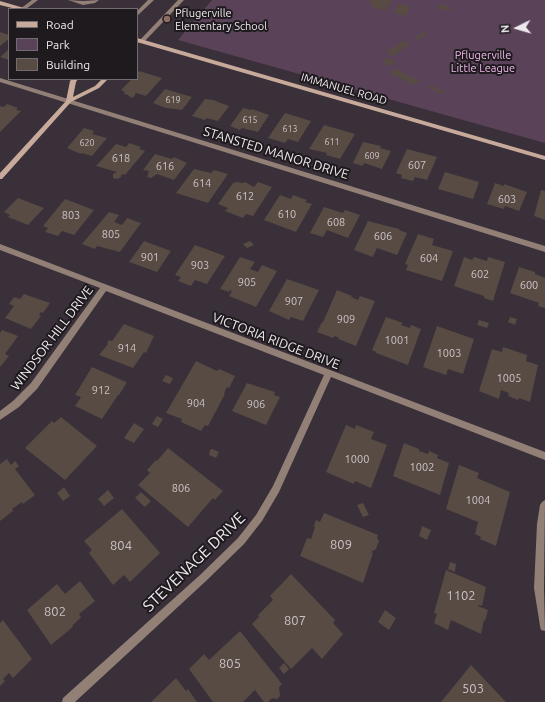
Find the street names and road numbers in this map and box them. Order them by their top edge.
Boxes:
street label: IMMANUEL ROAD [299,70,389,108]
street label: STANSTED MANOR DRIVE [202,123,350,183]
street label: WINDSOR HILL DRIVE [8,283,96,393]
street label: VICTORIA RIDGE DRIVE [210,309,342,373]
street label: STEVENAGE DRIVE [139,508,249,616]

